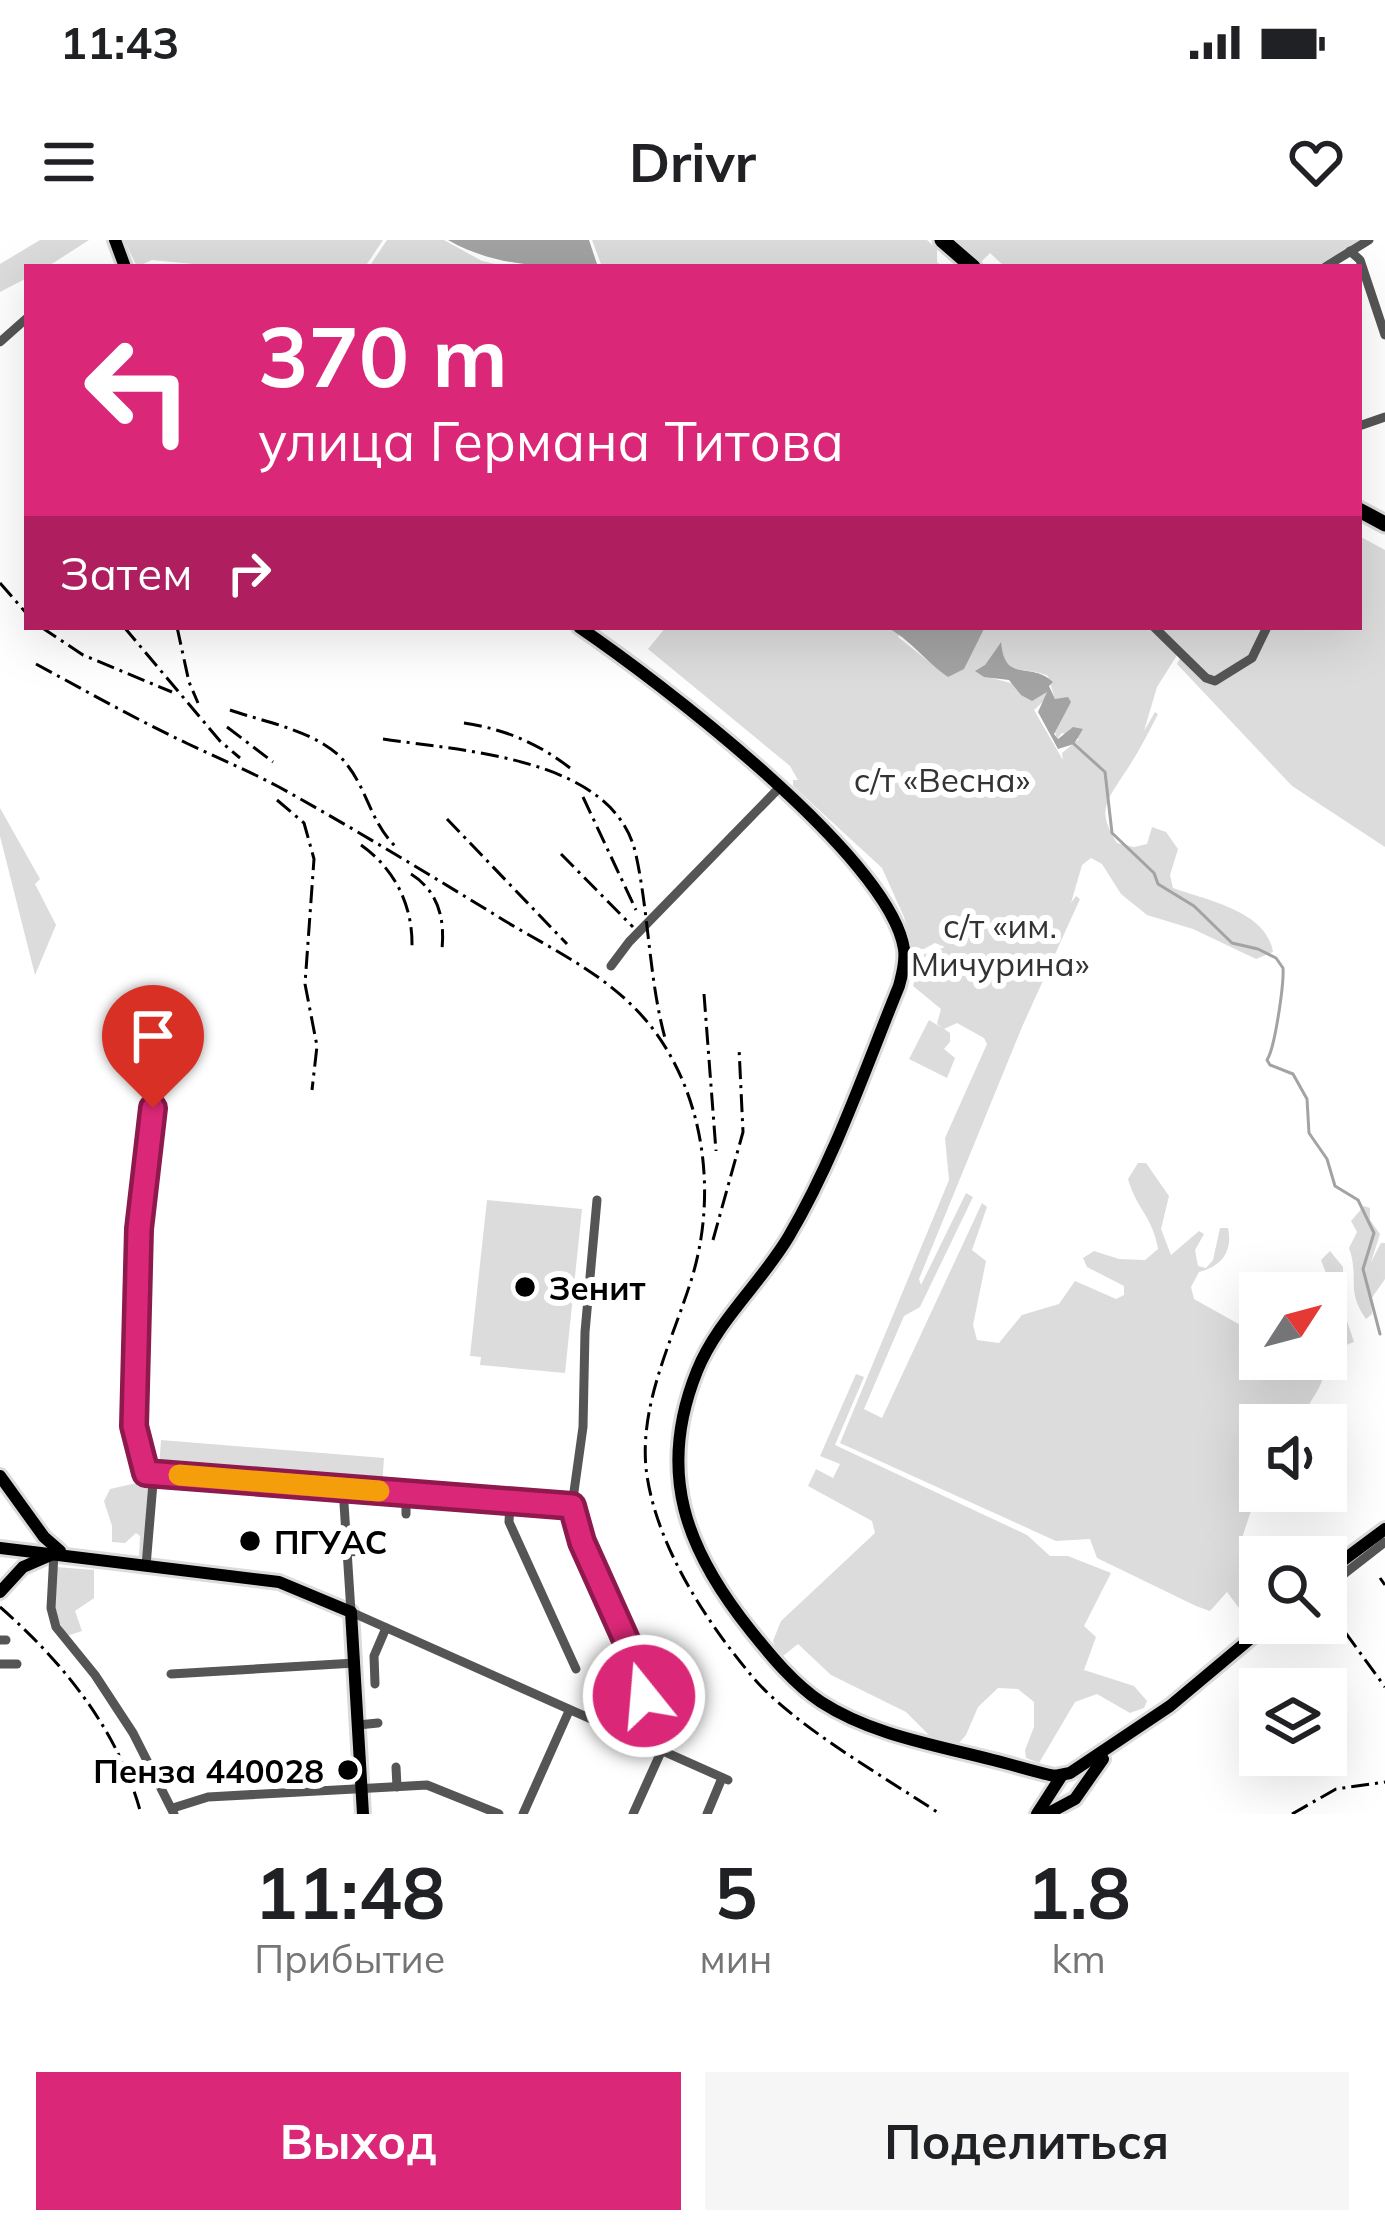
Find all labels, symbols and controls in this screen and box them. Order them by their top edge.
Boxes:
text: 11:43 [60,14,179,70]
text: Drivr [629,128,756,196]
icon: menu [36,129,102,195]
icon: heart [1283,129,1349,195]
text: 370 m [258,303,508,408]
icon: left [60,312,216,468]
text: улица Германа Титова [258,407,844,475]
icon: right [216,540,282,606]
text: Затем [60,545,192,601]
park label: с/т «Весна» [854,759,1030,800]
park label: с/т «им. Мичурина» [911,905,1089,984]
pin [102,985,204,1108]
icon: arrive [120,1003,186,1069]
place label: Зенит [549,1267,645,1308]
north arrow [1239,1272,1347,1380]
map controls [1239,1272,1347,1776]
marker: Зенит [512,1274,538,1300]
button: sound [1239,1404,1347,1512]
place label: ПГУАС [274,1521,387,1562]
marker: ПГУАС [237,1528,263,1554]
button: search [1239,1536,1347,1644]
position arrow [581,1633,707,1759]
button: layers [1239,1668,1347,1776]
place label: Пенза 440028 [93,1750,324,1791]
marker: Пенза 440028 [335,1757,361,1783]
text: 11:48 [254,1847,445,1937]
text: 5 [714,1847,758,1937]
text: 1.8 [1027,1847,1131,1937]
text: Прибытие [254,1934,445,1983]
text: мин [700,1934,772,1983]
text: km [1051,1934,1106,1983]
button: Выход [36,2072,681,2210]
button: Поделиться [705,2072,1349,2210]

